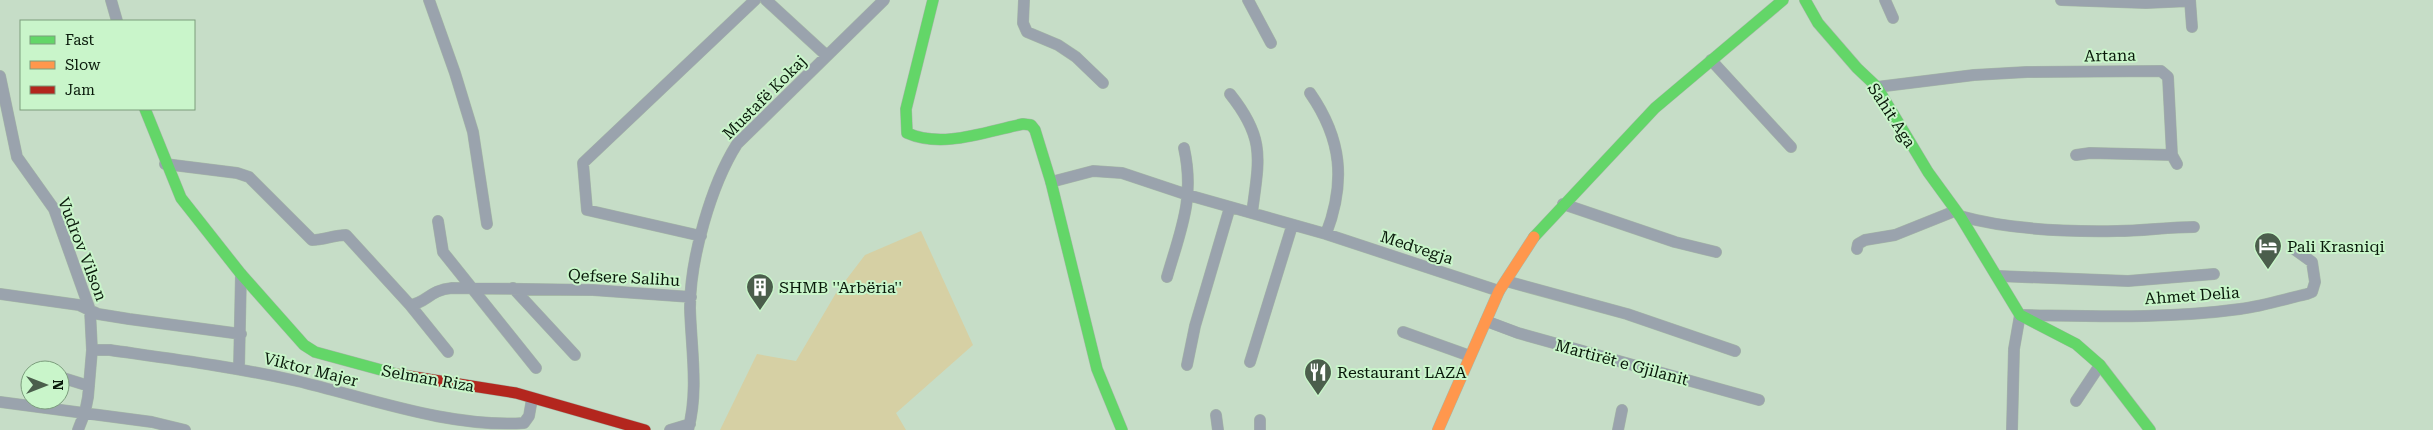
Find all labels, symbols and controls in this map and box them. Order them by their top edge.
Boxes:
legend [20,20,195,110]
text: Fast [65,31,95,49]
street label: Artana [2084,46,2136,65]
street label: Mustafë Kokaj [719,52,810,143]
text: Slow [65,56,101,74]
street label: Sahit Aga [1864,79,1920,151]
text: Jam [65,81,95,99]
street label: Vudrov Vilson [54,195,111,304]
street label: Medvegja [1378,227,1456,268]
hotel icon: Pali Krasniqi [2253,231,2283,270]
place label: Pali Krasniqi [2287,237,2385,256]
street label: Qefsere Salihu [568,265,680,290]
building icon: SHMB ''Arbëria'' [745,272,775,311]
place label: SHMB ''Arbëria'' [779,278,902,297]
street label: Ahmet Delia [2144,283,2240,308]
street label: Martirët e Gjilanit [1553,336,1690,389]
street label: Viktor Majer [262,349,360,390]
restaurant icon: Restaurant LAZA [1303,357,1333,396]
north arrow [20,360,70,410]
street label: Selman Riza [380,361,476,396]
place label: Restaurant LAZA [1337,363,1467,382]
text: N [50,380,66,391]

